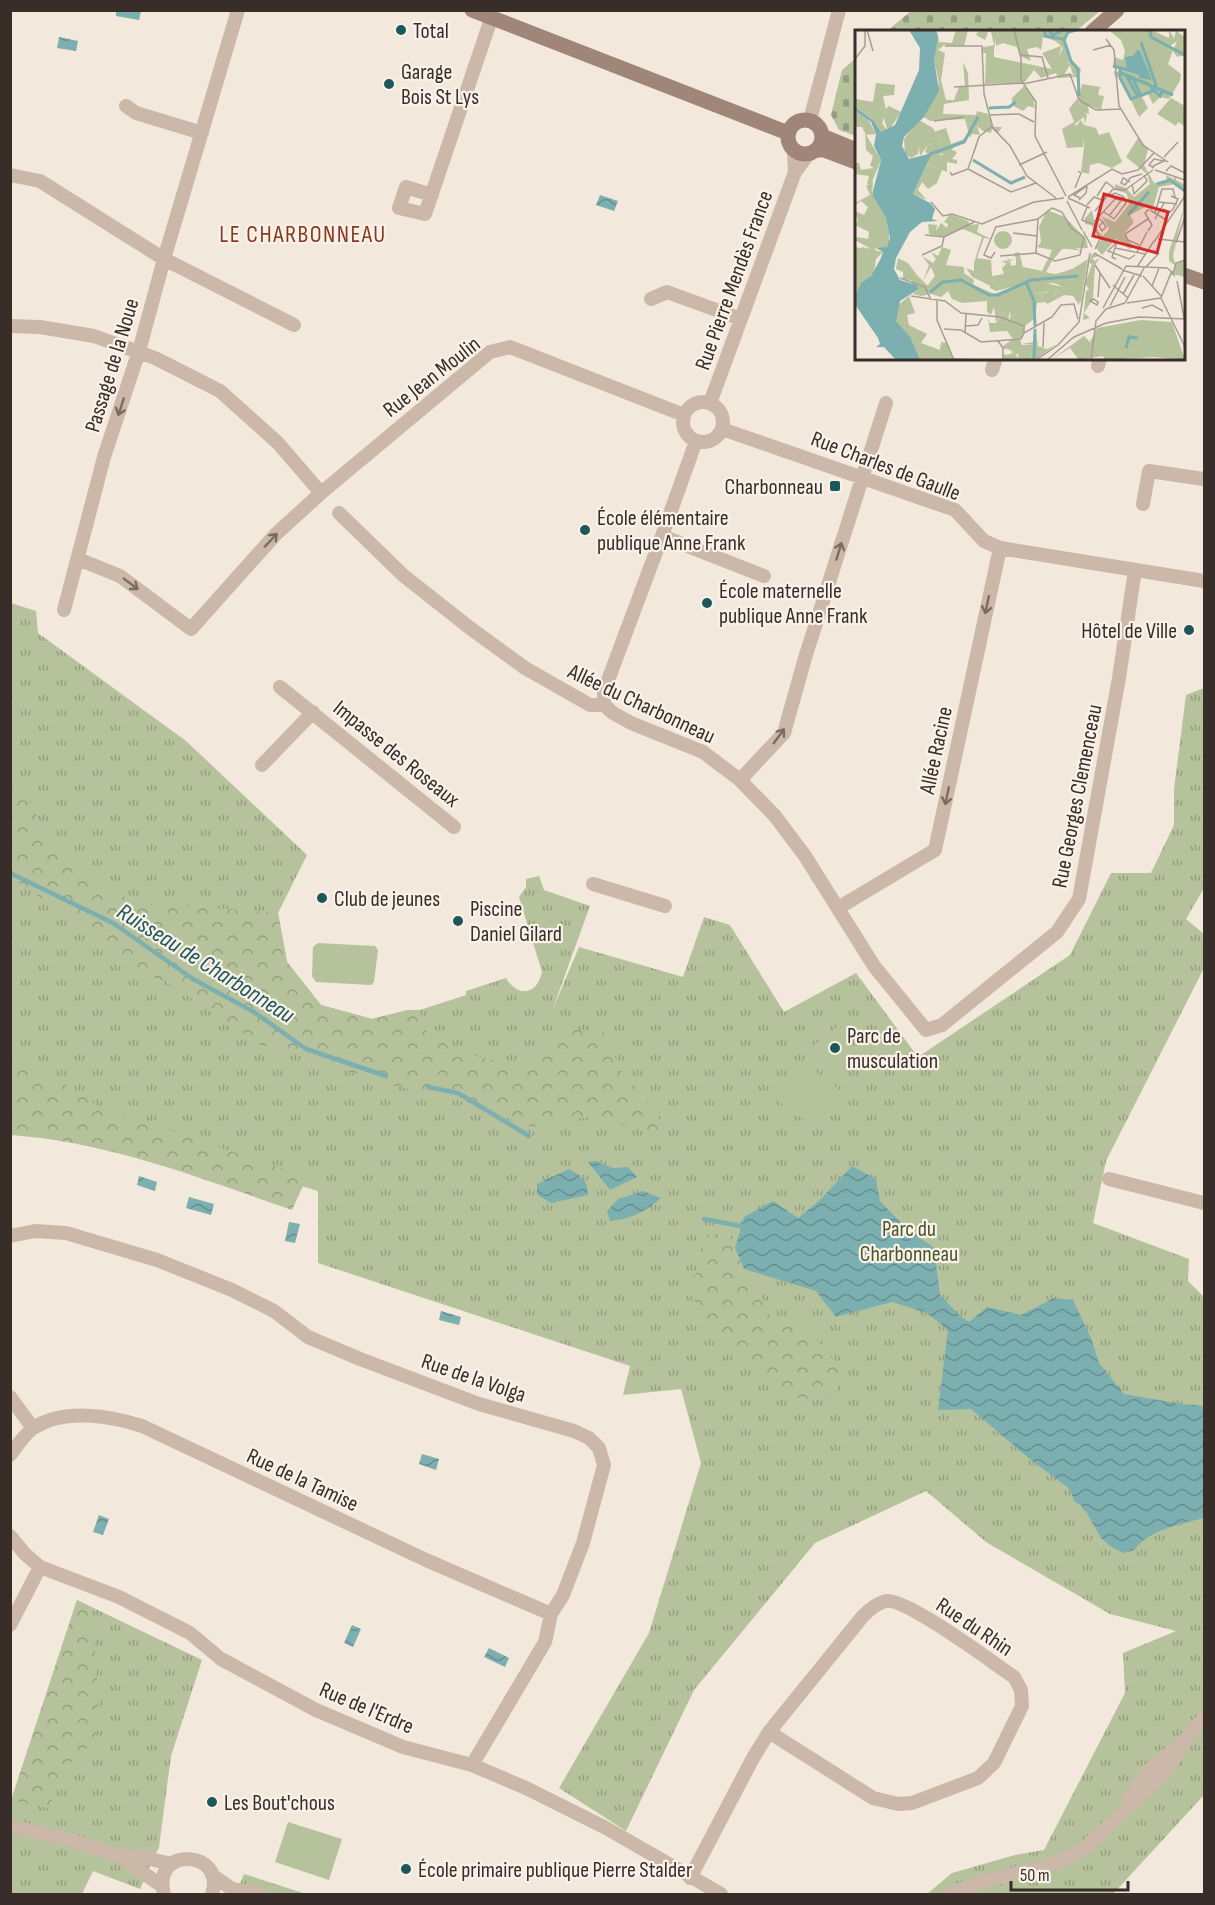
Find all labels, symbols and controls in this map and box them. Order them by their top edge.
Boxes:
place label: Total [413,18,449,45]
marker: Total [394,23,408,37]
inset map [855,30,1185,360]
place label: Garage Bois St Lys [401,59,479,111]
marker: Garage Bois St Lys [382,77,396,91]
street label: Rue Pierre Mendès France [689,187,779,374]
district label: LE CHARBONNEAU [219,220,387,249]
street label: Passage de la Noue [79,295,146,436]
street label: Rue Jean Moulin [378,331,486,423]
one-way arrow [114,397,125,416]
street label: Rue Charles de Gaulle [807,425,964,507]
place label: Charbonneau [725,474,823,501]
marker: Charbonneau [828,479,842,493]
place label: École élémentaire publique Anne Frank [597,505,746,557]
marker: École élémentaire publique Anne Frank [578,523,592,537]
one-way arrow [264,533,278,548]
one-way arrow [834,542,845,561]
one-way arrow [122,578,138,590]
place label: École maternelle publique Anne Frank [719,578,868,630]
marker: École maternelle publique Anne Frank [700,596,714,610]
one-way arrow [981,596,993,615]
place label: Hôtel de Ville [1081,618,1177,645]
marker: Hôtel de Ville [1182,623,1196,637]
street label: Allée du Charbonneau [563,658,719,750]
street label: Impasse des Roseaux [327,695,465,814]
street label: Rue Georges Clemenceau [1046,702,1109,890]
street label: Allée Racine [914,704,959,797]
one-way arrow [772,728,785,744]
one-way arrow [941,786,952,805]
place label: Club de jeunes [334,886,440,913]
marker: Club de jeunes [315,891,329,905]
place label: Piscine Daniel Gilard [470,896,562,948]
water label: Ruisseau de Charbonneau [112,897,300,1030]
marker: Piscine Daniel Gilard [451,914,465,928]
place label: Parc de musculation [847,1023,938,1075]
marker: Parc de musculation [828,1041,842,1055]
park label: Parc du Charbonneau [860,1216,958,1268]
street label: Rue de la Volga [418,1348,529,1409]
street label: Rue de la Tamise [242,1443,363,1518]
street label: Rue du Rhin [931,1592,1018,1663]
street label: Rue de l'Erdre [315,1676,418,1740]
place label: Les Bout'chous [224,1790,335,1817]
marker: Les Bout'chous [205,1795,219,1809]
scale bar [1011,1854,1128,1892]
place label: École primaire publique Pierre Stalder [418,1857,692,1884]
marker: École primaire publique Pierre Stalder [399,1862,413,1876]
text: 50 m [1020,1865,1050,1886]

